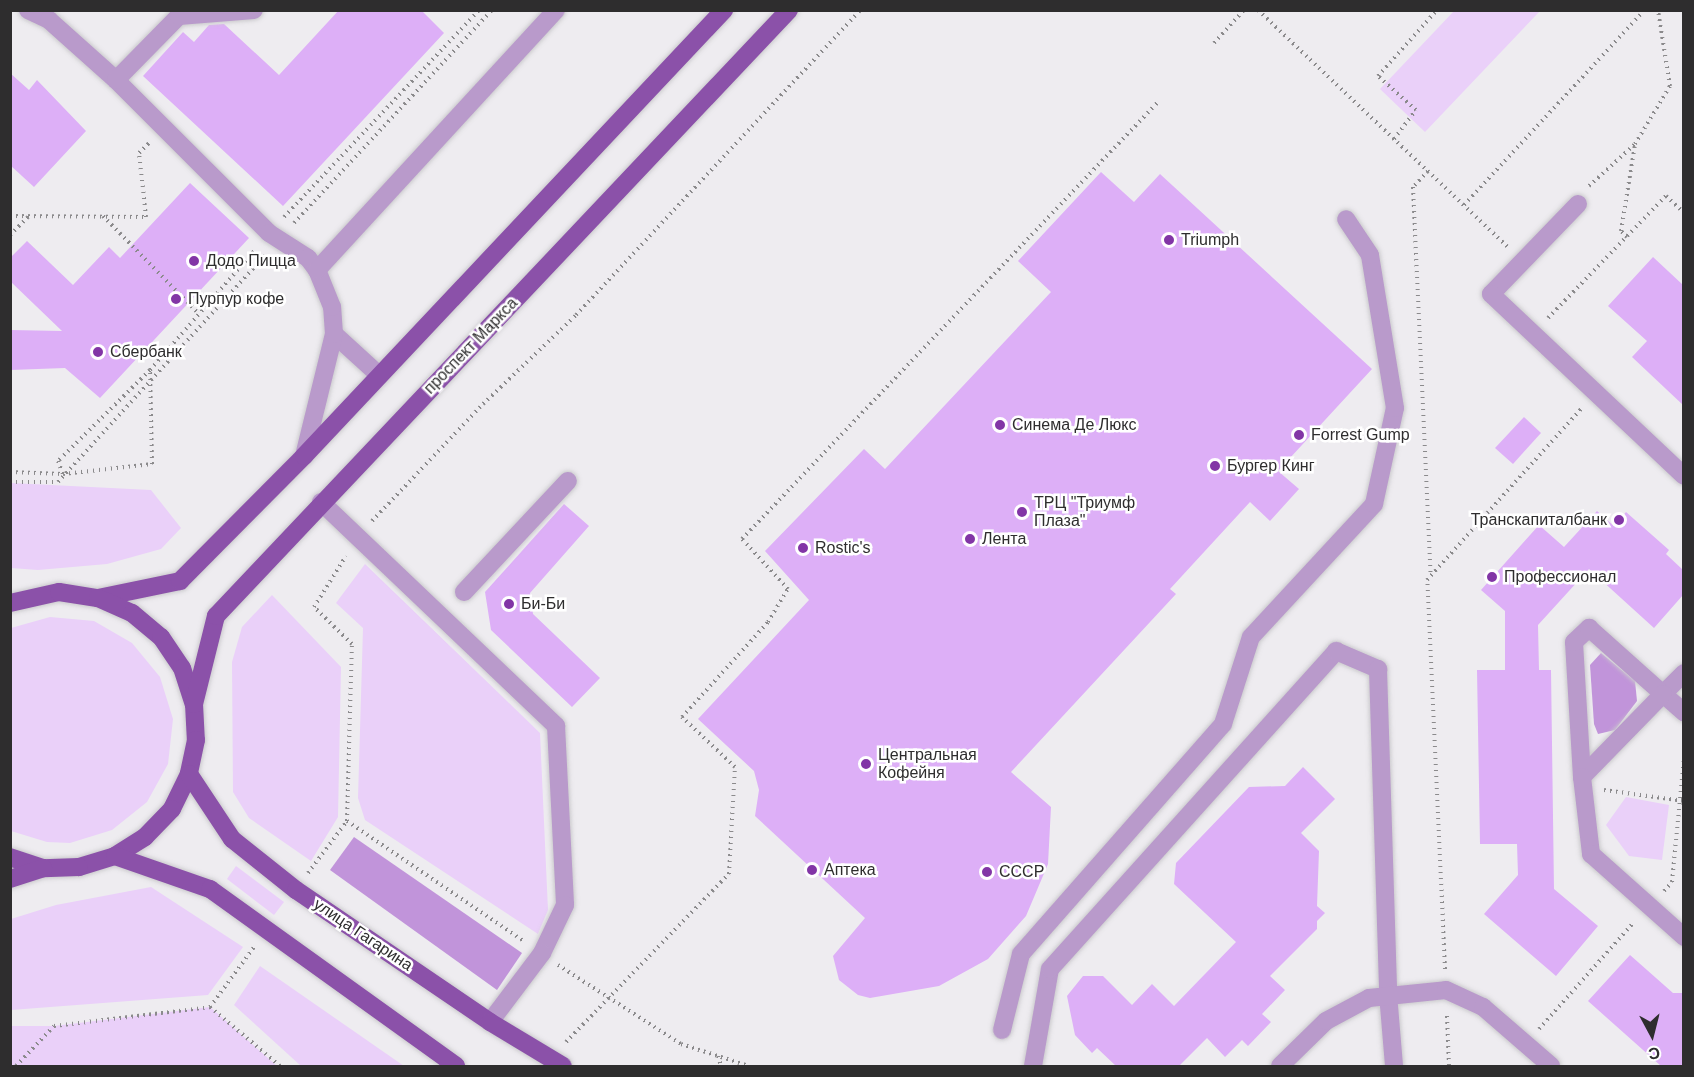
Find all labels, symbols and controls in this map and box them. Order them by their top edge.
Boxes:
place label: Triumph [1181,230,1239,250]
marker: Triumph [1162,233,1176,247]
place label: Додо Пицца [206,251,296,271]
marker: Додо Пицца [187,254,201,268]
place label: Пурпур кофе [188,289,284,309]
marker: Пурпур кофе [169,292,183,306]
street label: проспект Маркса [420,294,522,398]
place label: Сбербанк [110,342,182,362]
marker: Сбербанк [91,345,105,359]
place label: Синема Де Люкс [1012,415,1136,435]
marker: Синема Де Люкс [993,418,1007,432]
place label: Forrest Gump [1311,425,1410,445]
marker: Forrest Gump [1292,428,1306,442]
place label: Бургер Кинг [1227,456,1315,476]
marker: Бургер Кинг [1208,459,1222,473]
place label: ТРЦ "Триумф Плаза" [1034,493,1135,531]
marker: ТРЦ "Триумф Плаза" [1015,505,1029,519]
place label: Транскапиталбанк [1471,510,1607,530]
marker: Транскапиталбанк [1612,513,1626,527]
place label: Лента [982,529,1026,549]
marker: Лента [963,532,977,546]
place label: Rostic's [815,538,871,558]
marker: Rostic's [796,541,810,555]
place label: Профессионал [1504,567,1616,587]
marker: Профессионал [1485,570,1499,584]
place label: Би-Би [521,594,565,614]
marker: Би-Би [502,597,516,611]
place label: Центральная Кофейня [878,745,977,783]
marker: Центральная Кофейня [859,757,873,771]
place label: Аптека [824,860,876,880]
place label: СССР [999,862,1044,882]
marker: Аптека [805,863,819,877]
marker: СССР [980,865,994,879]
street label: улица Гагарина [310,895,416,975]
north arrow [1622,1005,1682,1065]
text: С [1647,1044,1661,1063]

